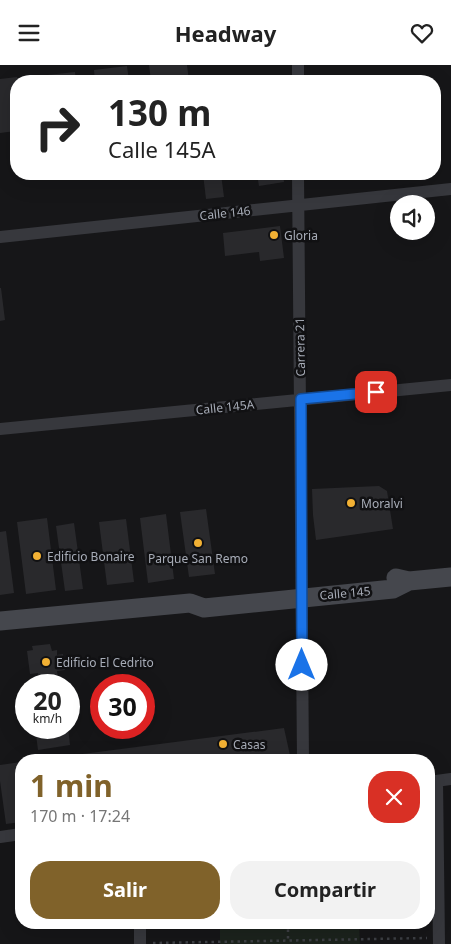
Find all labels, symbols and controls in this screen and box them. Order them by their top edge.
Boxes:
text: Headway [175,18,276,48]
icon: menu [15,19,43,47]
icon: heart [408,19,436,47]
text: 130 m [108,89,211,136]
icon: right [25,95,90,160]
text: Calle 145A [108,134,216,164]
map controls [390,195,435,240]
button: sound [390,195,435,240]
street label: Calle 146 [199,202,251,224]
place label: Gloria [284,227,318,244]
marker: Gloria [268,229,280,241]
street label: Carrera 21 [291,317,309,377]
pin [355,371,397,413]
icon: arrive [362,378,390,406]
street label: Calle 145A [195,395,255,419]
place label: Moralvi [361,495,403,512]
marker: Moralvi [345,497,357,509]
marker: Parque San Remo [192,537,204,549]
place label: Edificio Bonaire [47,548,135,565]
marker: Edificio Bonaire [31,550,43,562]
place label: Parque San Remo [148,550,248,567]
street label: Calle 145 [319,582,371,604]
position arrow [275,638,327,690]
place label: Edificio El Cedrito [56,654,154,671]
marker: Edificio El Cedrito [40,656,52,668]
speed limit sign: 30 [90,674,155,739]
text: 20 [33,683,62,717]
text: km/h [33,710,62,727]
place label: Casas [233,736,266,753]
marker: Casas [217,738,229,750]
text: 1 min [30,765,113,806]
button: close [368,771,420,823]
text: 170 m · 17:24 [30,805,130,827]
button: Salir [30,861,220,919]
button: Compartir [230,861,420,919]

